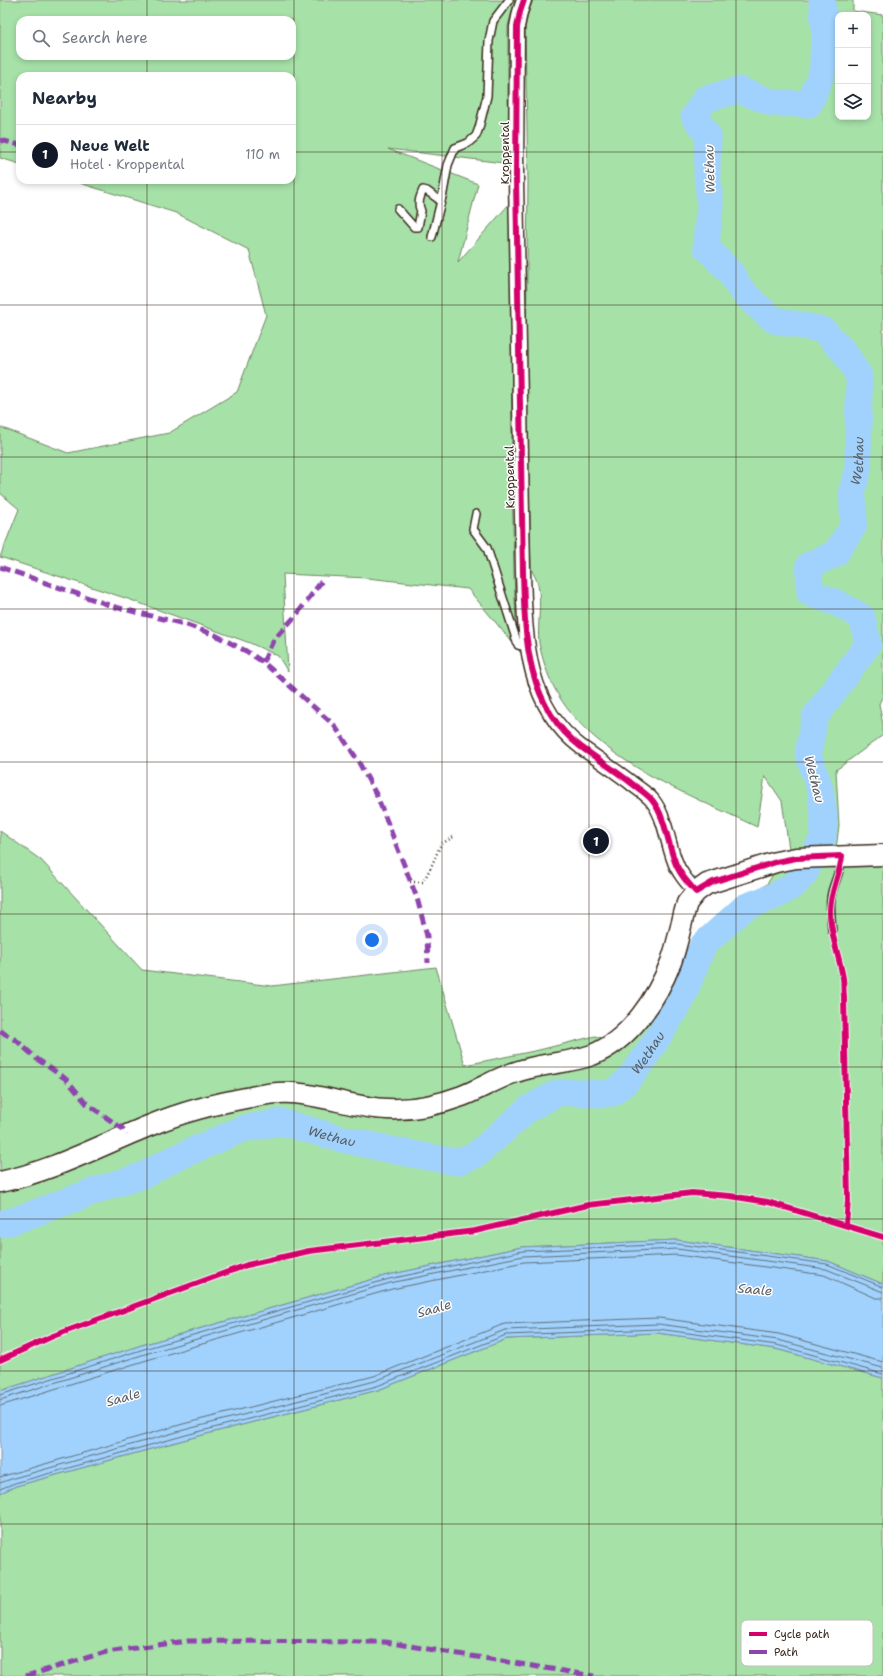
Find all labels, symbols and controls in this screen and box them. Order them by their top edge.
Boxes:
map controls [835,12,871,120]
button: + [835,12,871,48]
search box [16,16,296,60]
icon: search [30,27,52,49]
text: Search here [62,28,148,48]
button: − [835,48,871,84]
button: layers [835,84,871,120]
text: Nearby [32,87,97,109]
street label: Kroppental [497,121,513,185]
text: Neue Welt [70,136,150,156]
water label: Wethau [700,144,719,193]
text: 1 [42,146,48,163]
text: 110 m [245,146,280,163]
text: Hotel · Kroppental [70,156,184,173]
water label: Wethau [846,436,867,487]
street label: Kroppental [501,445,519,509]
water label: Wethau [800,754,829,805]
pin: 1 [583,826,609,856]
your location [362,930,382,950]
water label: Wethau [627,1028,669,1078]
water label: Wethau [306,1122,358,1151]
water label: Saale [737,1280,773,1299]
water label: Saale [415,1296,453,1321]
water label: Saale [104,1385,142,1410]
legend [741,1620,873,1666]
text: Cycle path [774,1627,830,1642]
text: Path [774,1645,798,1660]

